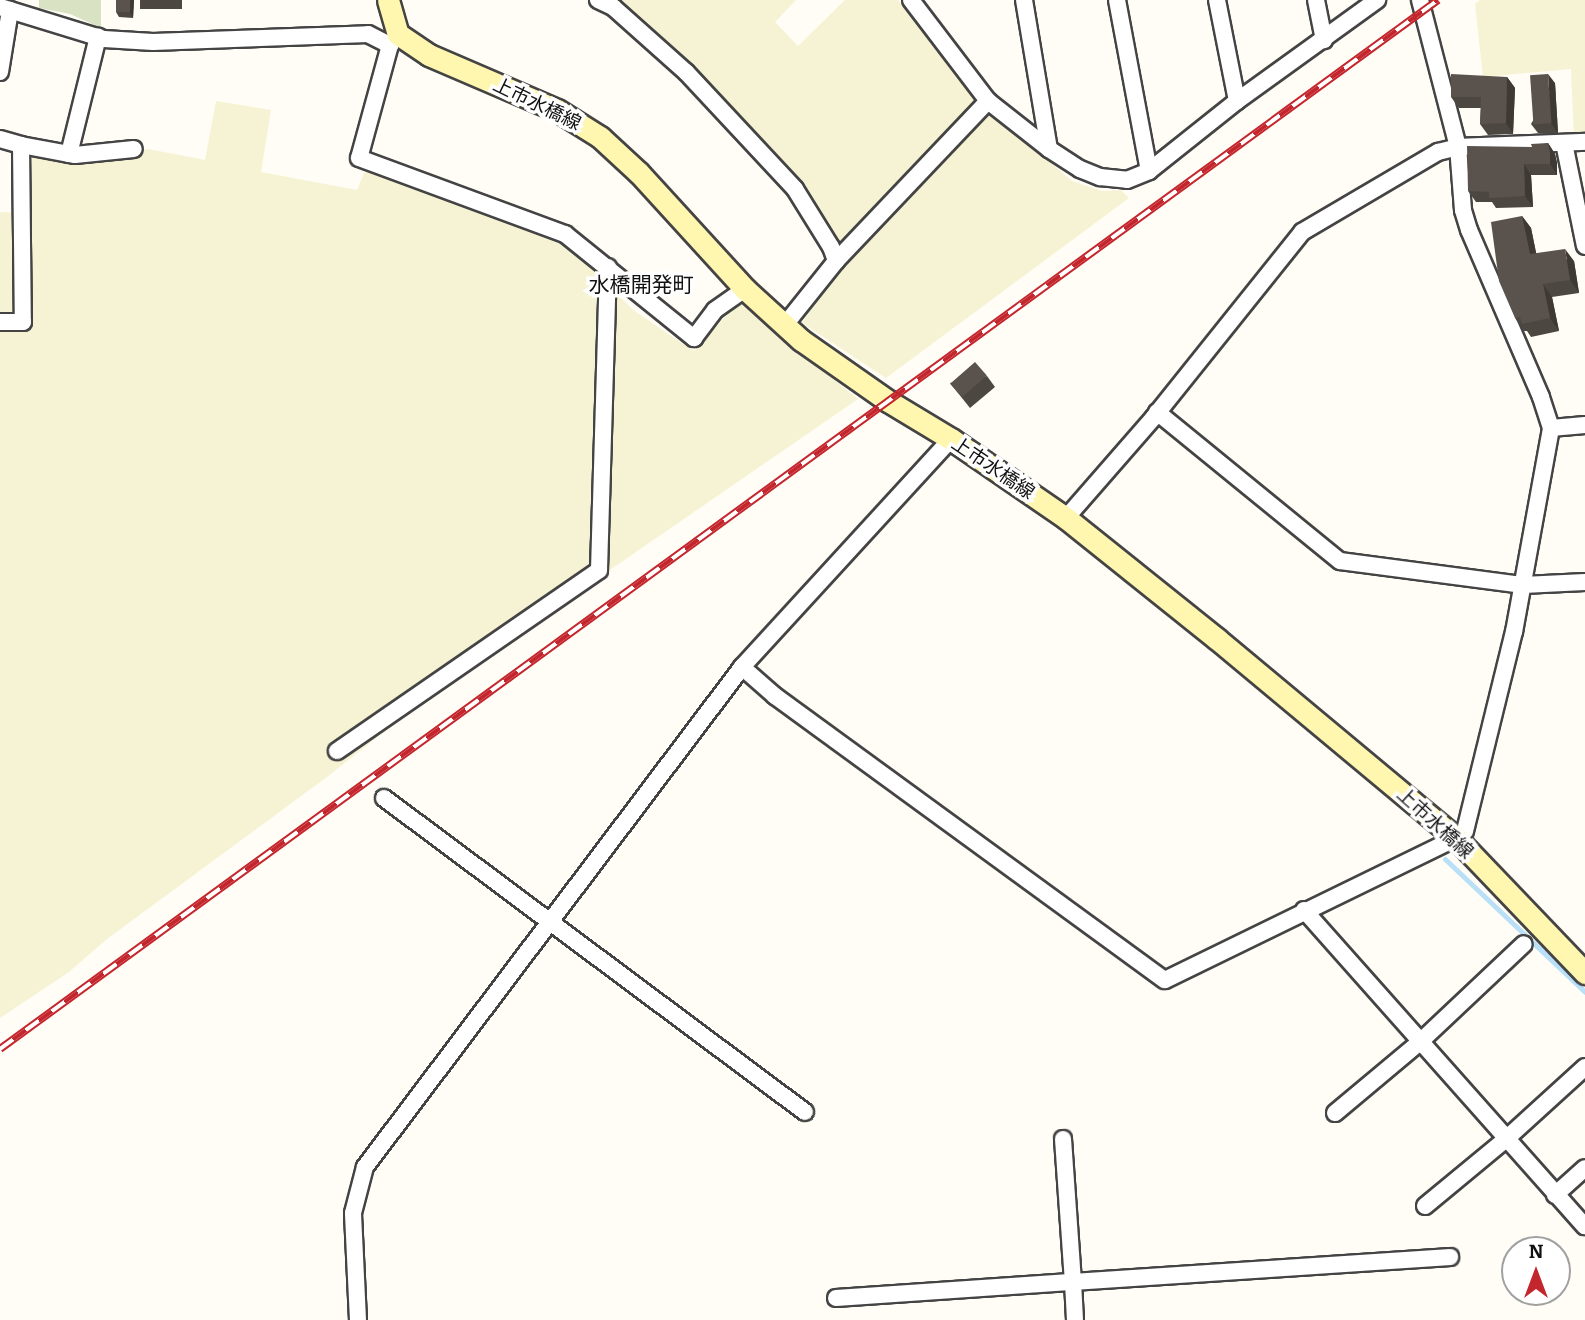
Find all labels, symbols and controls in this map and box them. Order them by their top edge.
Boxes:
street label: 上市水橋線 [489,73,585,135]
district label: 水橋開発町 [589,272,693,298]
street label: 上市水橋線 [947,432,1039,504]
street label: 上市水橋線 [1392,783,1478,863]
north arrow [1501,1236,1571,1306]
text: N [1529,1240,1543,1263]

